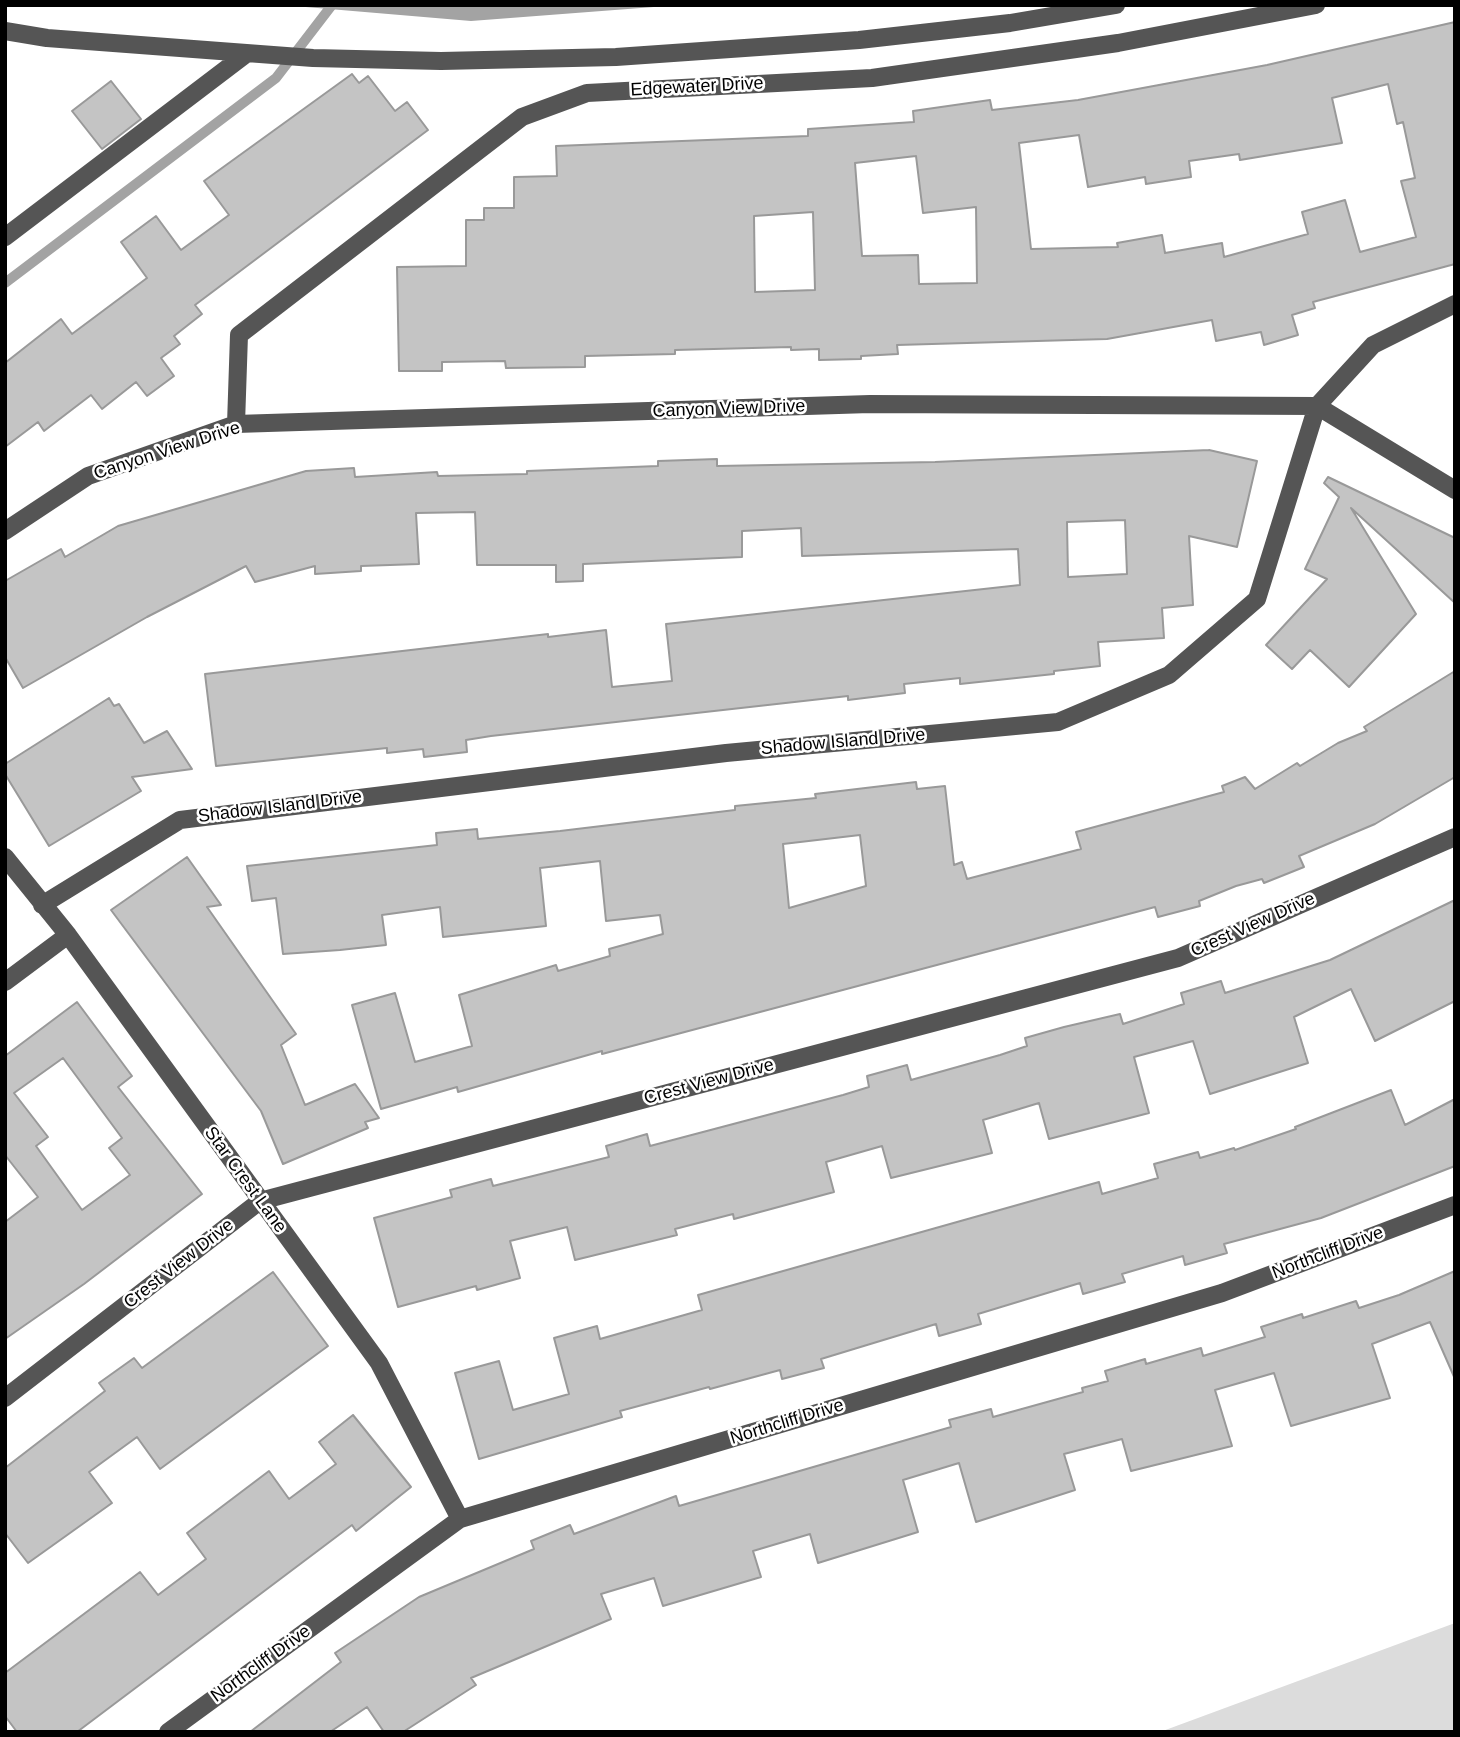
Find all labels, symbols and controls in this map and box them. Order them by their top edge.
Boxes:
street label: Edgewater Drive [630,73,764,101]
street label: Canyon View Drive [652,396,806,422]
street label: Canyon View Drive [91,417,243,485]
street label: Shadow Island Drive [760,724,926,760]
street label: Shadow Island Drive [197,786,363,828]
street label: Crest View Drive [1188,888,1318,962]
street label: Crest View Drive [642,1054,776,1110]
street label: Star Crest Lane [199,1123,291,1237]
street label: Crest View Drive [120,1214,238,1314]
street label: Northcliff Drive [1269,1222,1387,1284]
street label: Northcliff Drive [728,1394,846,1450]
street label: Northcliff Drive [207,1621,315,1707]

